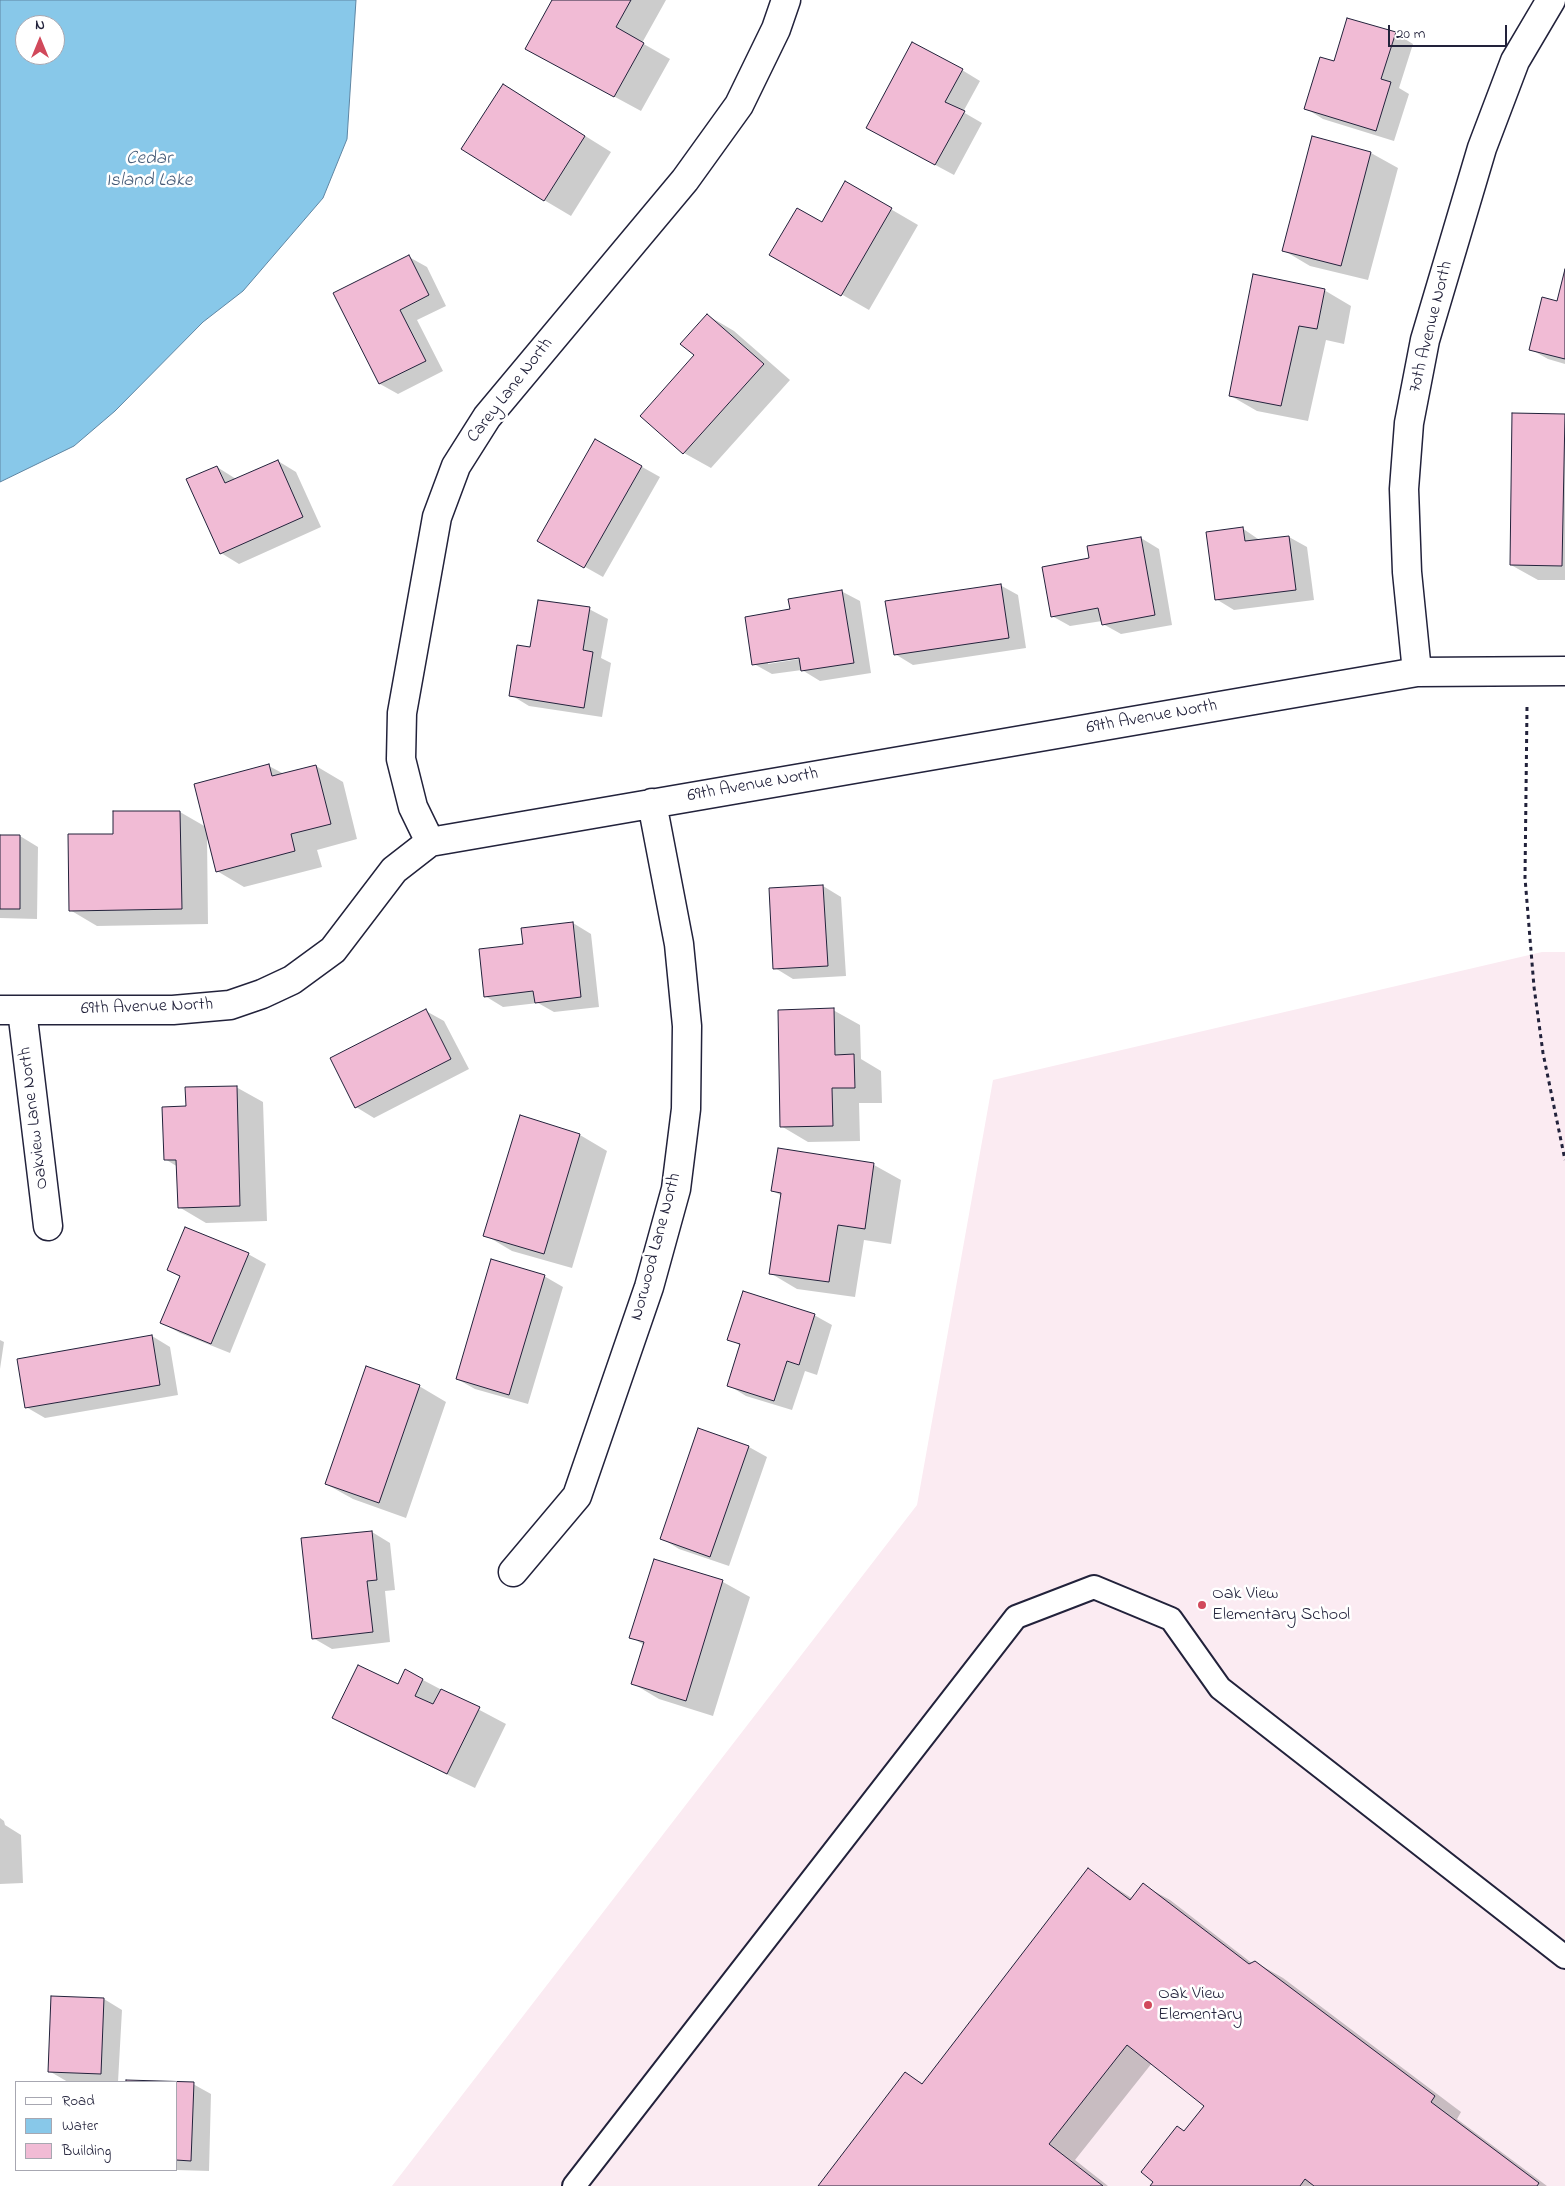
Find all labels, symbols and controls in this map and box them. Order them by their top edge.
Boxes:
north arrow [15,15,65,65]
text: N [35,15,45,36]
scale bar [1390,15,1509,47]
text: 20 m [1396,23,1425,45]
water label: Cedar Island Lake [106,149,192,193]
street label: 70th Avenue North [1405,259,1459,395]
street label: Carey Lane North [463,334,559,448]
street label: 69th Avenue North [1085,696,1219,740]
street label: 69th Avenue North [686,764,820,808]
street label: 69th Avenue North [80,995,214,1021]
street label: Oakview Lane North [16,1045,54,1191]
street label: Norwood Lane North [627,1171,687,1323]
place label: Oak View Elementary School [1212,1584,1350,1626]
marker: Oak View Elementary School [1196,1599,1208,1611]
place label: Oak View Elementary [1158,1984,1242,2026]
marker: Oak View Elementary [1142,1999,1154,2011]
legend [15,2081,178,2171]
text: Road [62,2090,95,2112]
text: Water [62,2115,98,2137]
text: Building [62,2140,111,2162]

